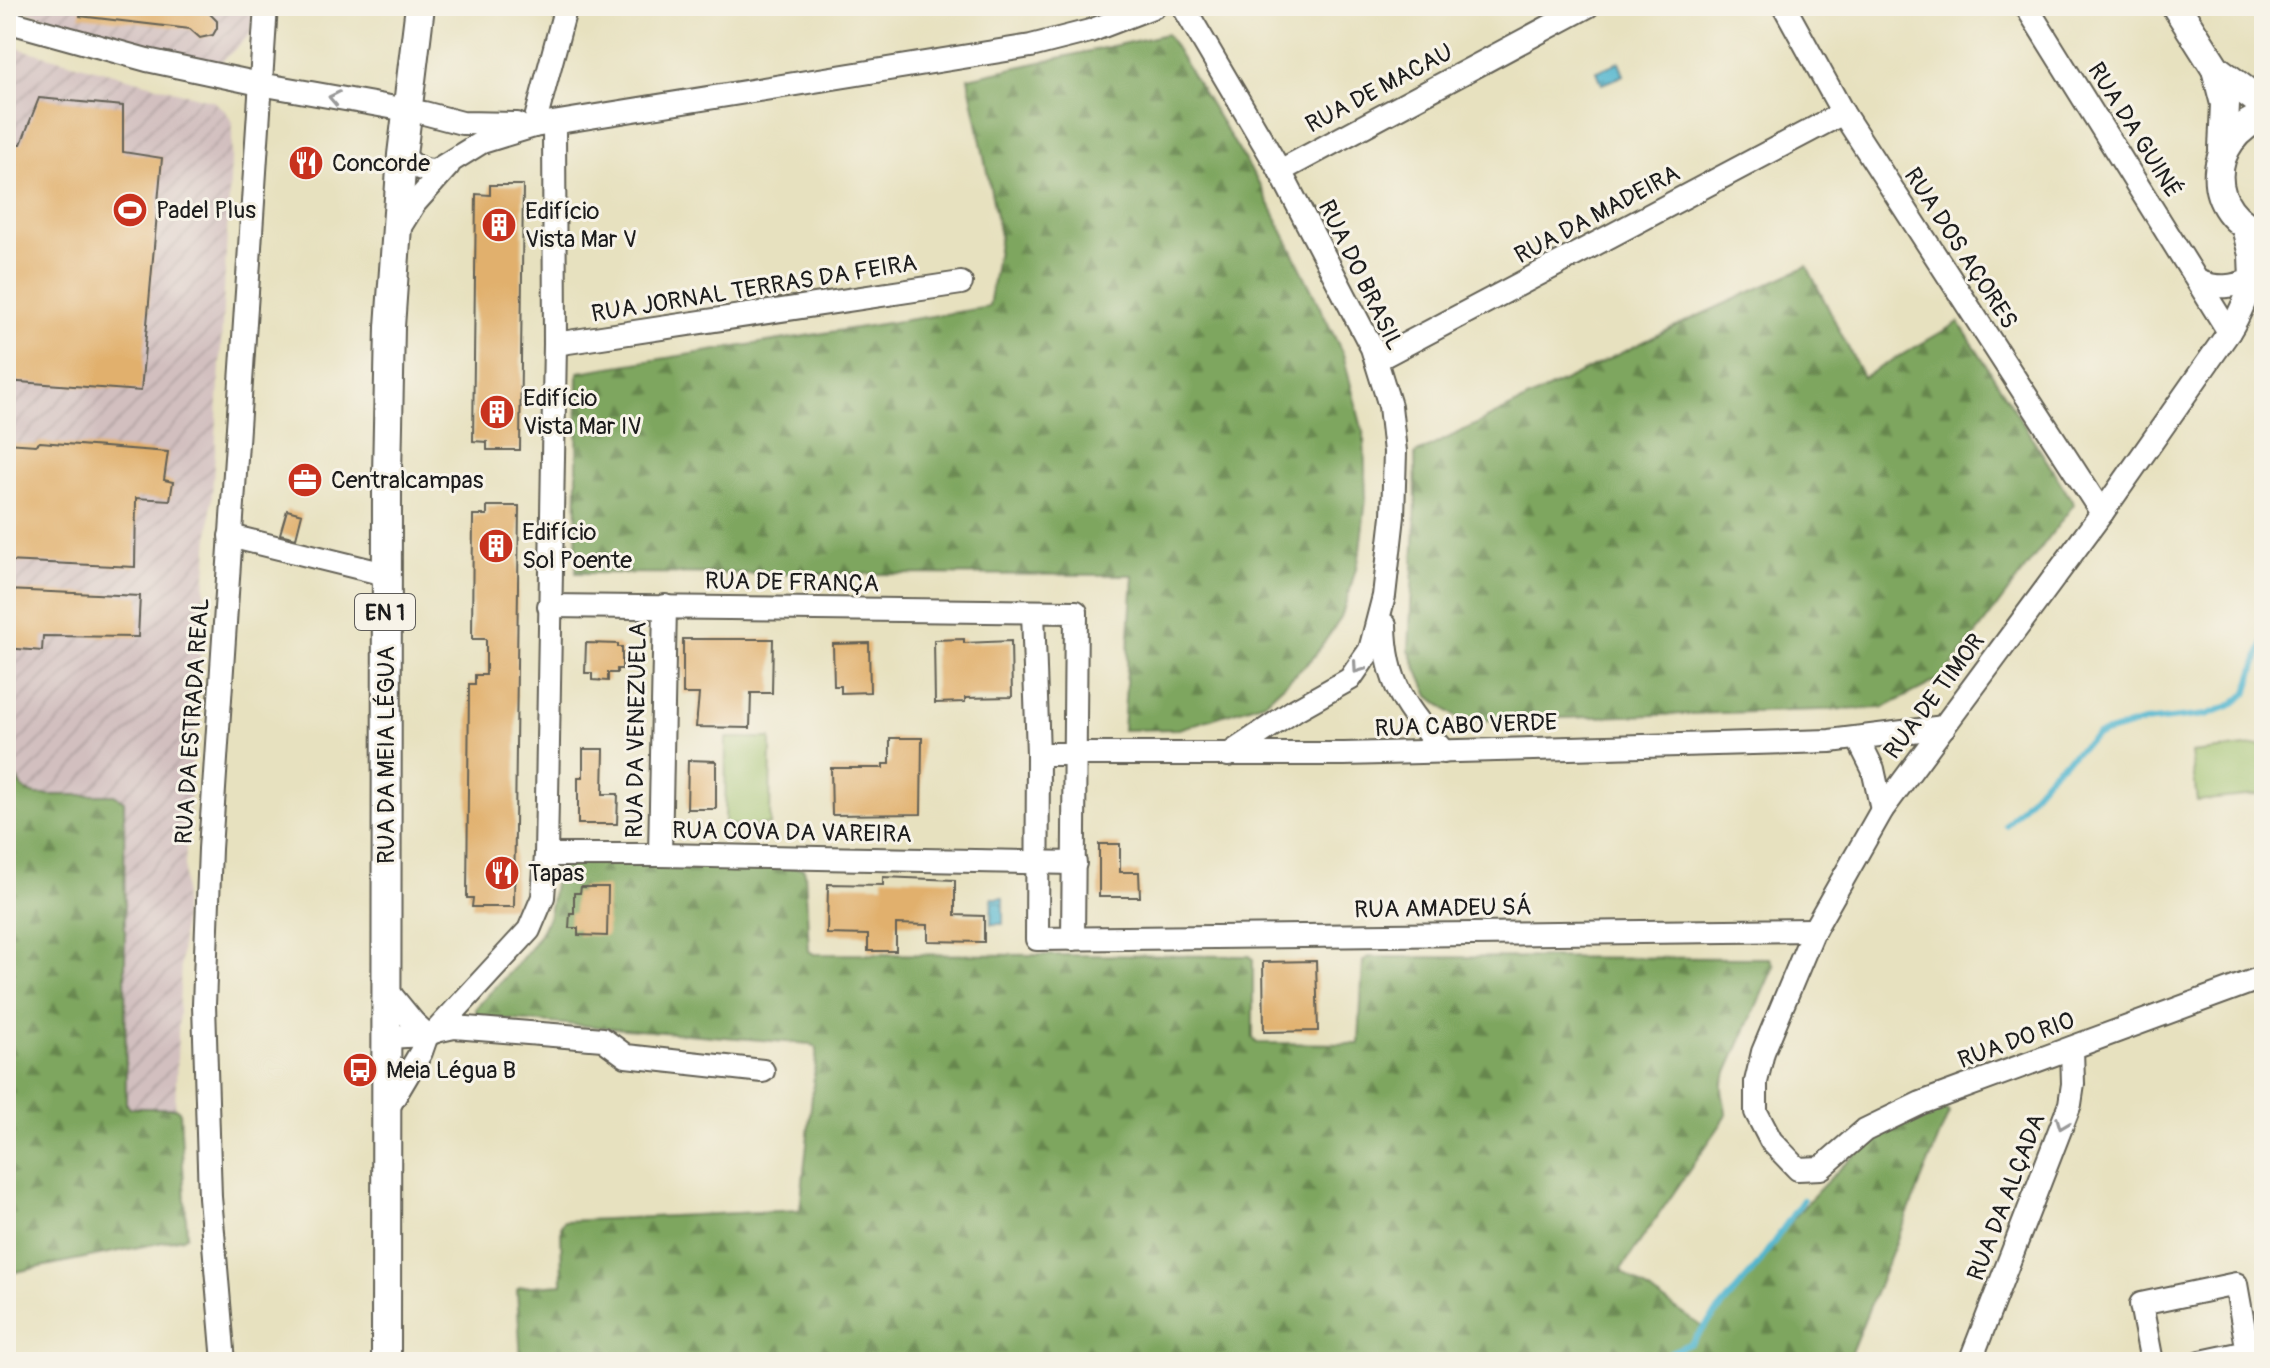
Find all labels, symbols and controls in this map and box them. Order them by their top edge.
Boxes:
street label: RUA DE MACAU [1301,38,1458,139]
street label: RUA DA GUINÉ [2081,57,2188,204]
one-way arrow [327,90,341,107]
restaurant icon: Concorde [287,144,325,182]
place label: Concorde [332,149,430,178]
street label: RUA DA MADEIRA [1510,159,1685,270]
street label: RUA DOS AÇORES [1898,162,2023,334]
sports icon: Padel Plus [111,191,149,229]
street label: RUA DO BRASIL [1312,195,1409,355]
place label: Padel Plus [156,196,256,225]
place label: Edifício Vista Mar V [525,197,637,254]
building icon: Edifício Vista Mar V [480,206,518,244]
street label: RUA JORNAL TERRAS DA FEIRA [589,248,919,329]
place label: Edifício Vista Mar IV [523,384,642,441]
building icon: Edifício Vista Mar IV [478,393,516,431]
office icon: Centralcampas [286,461,324,499]
place label: Centralcampas [331,466,484,495]
place label: Edifício Sol Poente [522,518,632,575]
building icon: Edifício Sol Poente [477,527,515,565]
street label: RUA DE FRANÇA [705,566,879,599]
road number: EN 1 [355,594,415,630]
street label: RUA DA ESTRADA REAL [169,597,216,845]
street label: RUA DA VENEZUELA [620,622,653,838]
street label: RUA DE TIMOR [1878,628,1991,765]
street label: RUA DA MEIA LÉGUA [372,646,401,864]
one-way arrow [1353,659,1368,673]
street label: RUA CABO VERDE [1374,708,1558,743]
street label: RUA COVA DA VAREIRA [672,816,912,849]
restaurant icon: Tapas [483,854,521,892]
place label: Tapas [528,859,585,888]
street label: RUA AMADEU SÁ [1354,892,1532,925]
street label: RUA DO RIO [1954,1006,2078,1075]
bus stop icon: Meia Légua B [341,1051,379,1089]
place label: Meia Légua B [386,1056,516,1085]
street label: RUA DA ALÇADA [1961,1109,2052,1285]
one-way arrow [2055,1116,2072,1130]

